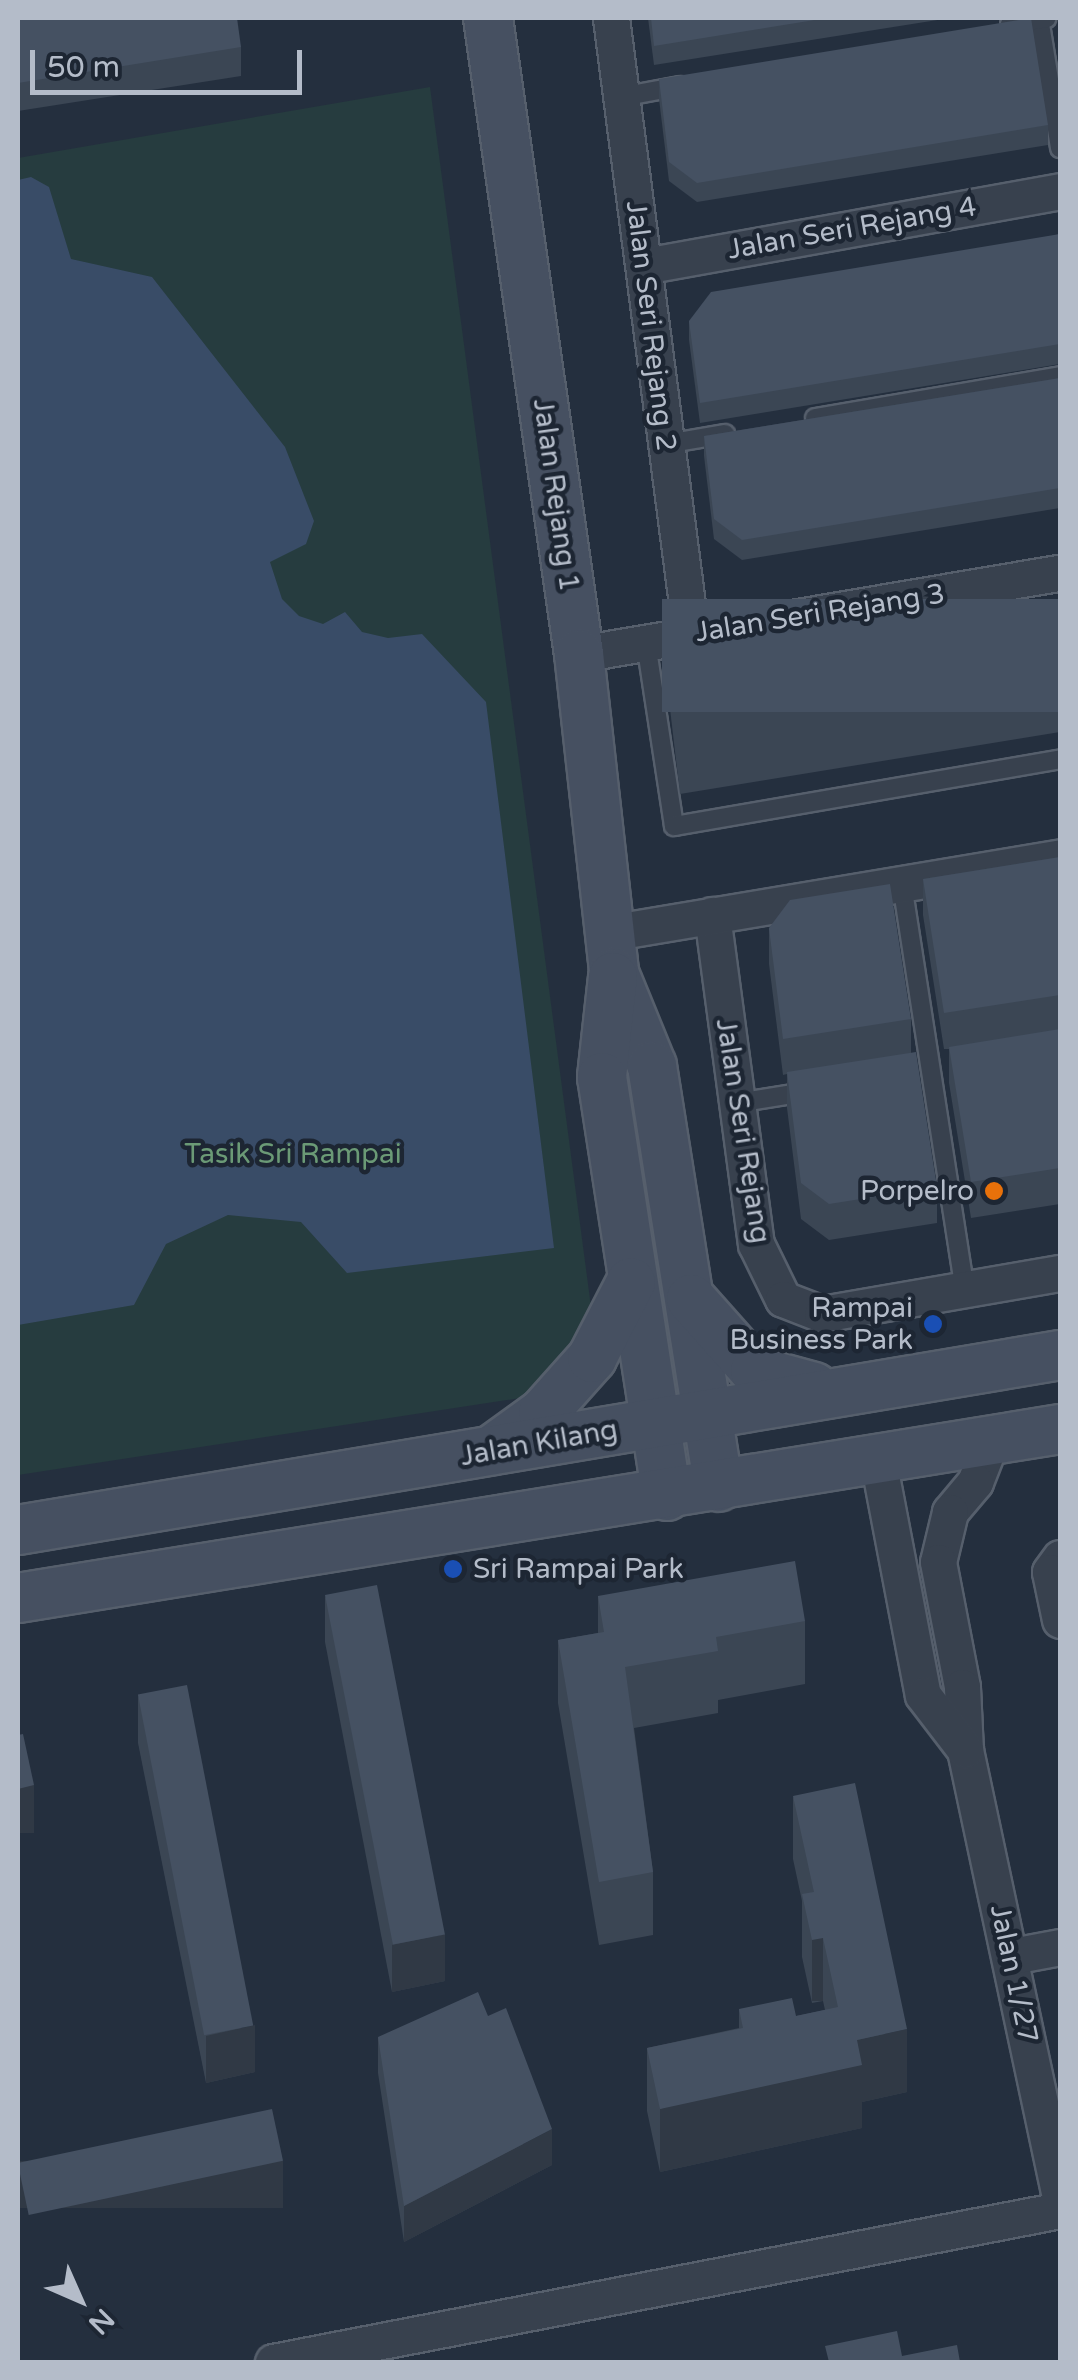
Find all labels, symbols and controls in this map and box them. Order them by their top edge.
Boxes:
scale bar [35,30,308,92]
text: 50 m [47,49,120,86]
street label: Jalan Seri Rejang 4 [725,190,979,266]
street label: Jalan Seri Rejang 2 [619,199,683,453]
street label: Jalan Rejang 1 [526,397,586,593]
street label: Jalan Seri Rejang 3 [693,577,947,649]
street label: Jalan Seri Rejang [709,1016,777,1246]
park label: Tasik Sri Rampai [184,1137,402,1171]
place label: Porpelro [860,1174,974,1208]
marker: Porpelro [983,1180,1005,1202]
place label: Rampai Business Park [729,1291,913,1357]
marker: Rampai Business Park [922,1313,944,1335]
street label: Jalan Kilang [458,1413,620,1473]
place label: Sri Rampai Park [473,1552,684,1586]
marker: Sri Rampai Park [442,1558,464,1580]
street label: Jalan 1/27 [983,1902,1045,2046]
north arrow [30,2250,130,2350]
text: N [81,2301,121,2341]

